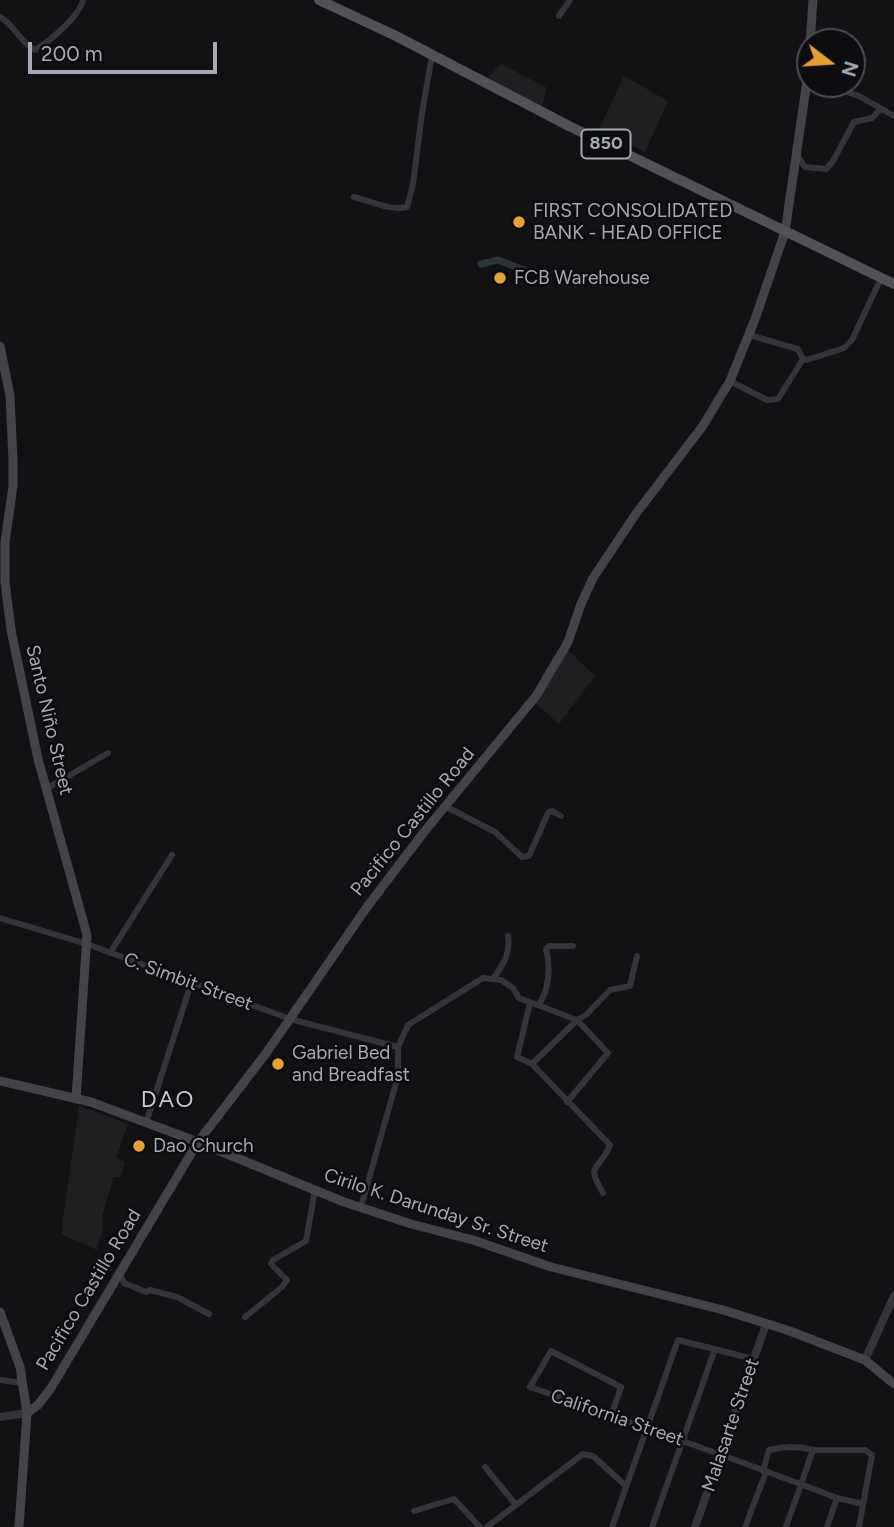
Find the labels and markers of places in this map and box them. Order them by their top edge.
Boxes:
place label: FIRST CONSOLIDATED BANK - HEAD OFFICE [533,200,732,244]
marker: FIRST CONSOLIDATED BANK - HEAD OFFICE [511,214,527,230]
place label: FCB Warehouse [514,267,650,289]
marker: FCB Warehouse [492,270,508,286]
place label: Gabriel Bed and Breadfast [292,1042,410,1086]
marker: Gabriel Bed and Breadfast [270,1056,286,1072]
place label: Dao Church [153,1135,254,1157]
marker: Dao Church [131,1138,147,1154]

